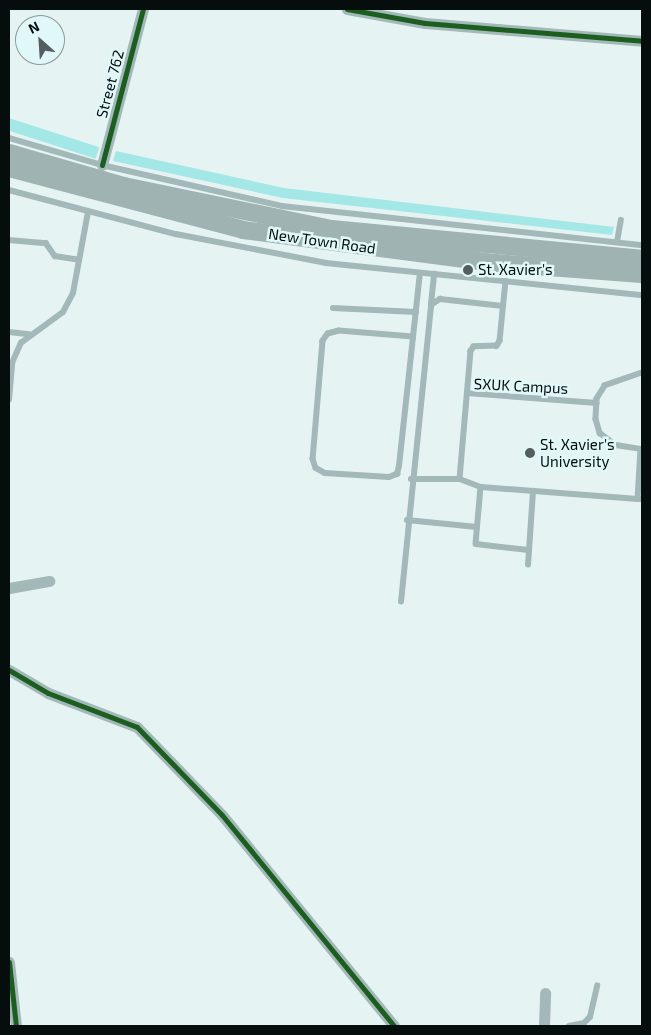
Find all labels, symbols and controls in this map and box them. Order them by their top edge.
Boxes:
north arrow [15,15,65,65]
text: N [25,17,42,37]
street label: Street 762 [92,48,128,120]
street label: New Town Road [267,225,377,257]
place label: St. Xavier's [478,261,553,279]
marker: St. Xavier's [462,264,474,276]
street label: SXUK Campus [473,375,569,397]
place label: St. Xavier's University [540,435,615,470]
marker: St. Xavier's University [524,447,536,459]

